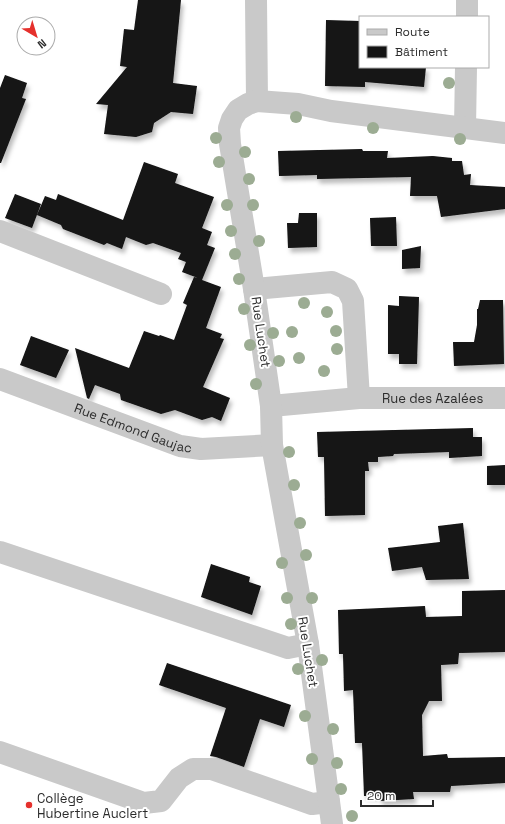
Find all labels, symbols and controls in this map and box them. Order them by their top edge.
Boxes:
north arrow [16,16,56,56]
legend [359,16,489,68]
text: Route [395,24,430,40]
text: N [35,36,49,52]
text: Bâtiment [395,44,448,60]
street label: Rue Luchet [248,295,274,369]
street label: Rue des Azalées [382,390,483,407]
street label: Rue Edmond Gaujac [72,399,193,456]
street label: Rue Luchet [294,615,322,689]
scale bar [361,782,433,808]
text: 20 m [367,788,395,804]
place label: Collège Hubertine Auclert [37,790,148,822]
marker: Collège Hubertine Auclert [24,800,34,810]

